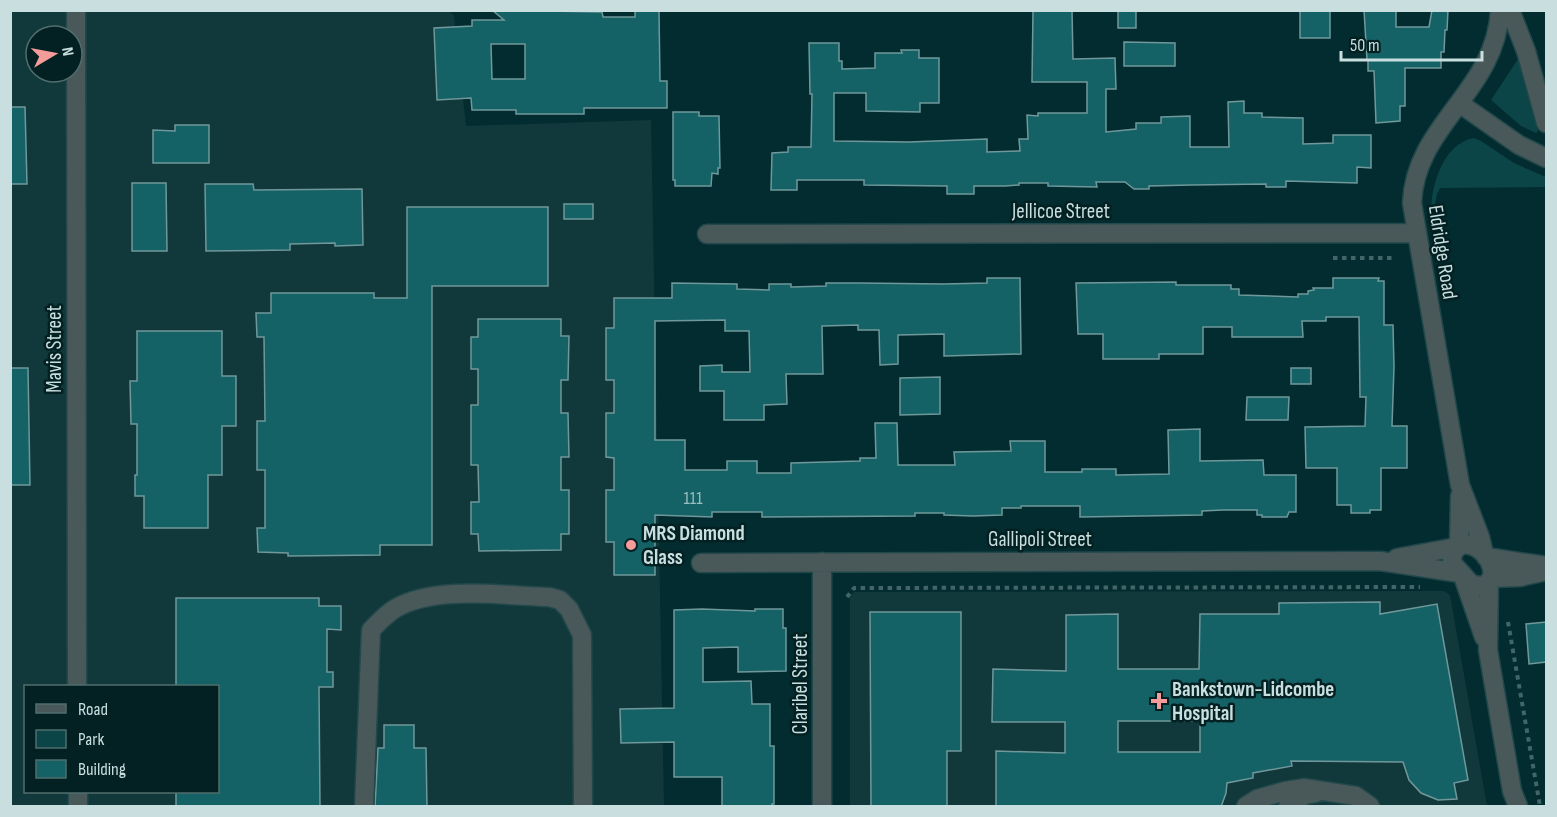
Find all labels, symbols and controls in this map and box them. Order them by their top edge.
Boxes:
north arrow [24,24,84,84]
scale bar [1341,24,1482,62]
text: 50 m [1350,35,1380,56]
text: N [57,46,77,58]
street label: Jellicoe Street [1011,199,1110,224]
street label: Eldridge Road [1423,203,1462,301]
street label: Mavis Street [42,305,67,393]
house number: 111 [684,488,703,509]
place label: MRS Diamond Glass [643,521,745,570]
street label: Gallipoli Street [988,527,1092,552]
marker: MRS Diamond Glass [624,538,638,552]
street label: Claribel Street [788,634,813,734]
place label: Bankstown-Lidcombe Hospital [1172,677,1334,726]
legend [24,685,219,793]
marker: Bankstown-Lidcombe Hospital [1150,692,1168,710]
text: Road [78,699,108,720]
text: Park [78,729,104,750]
text: Building [78,759,126,780]

